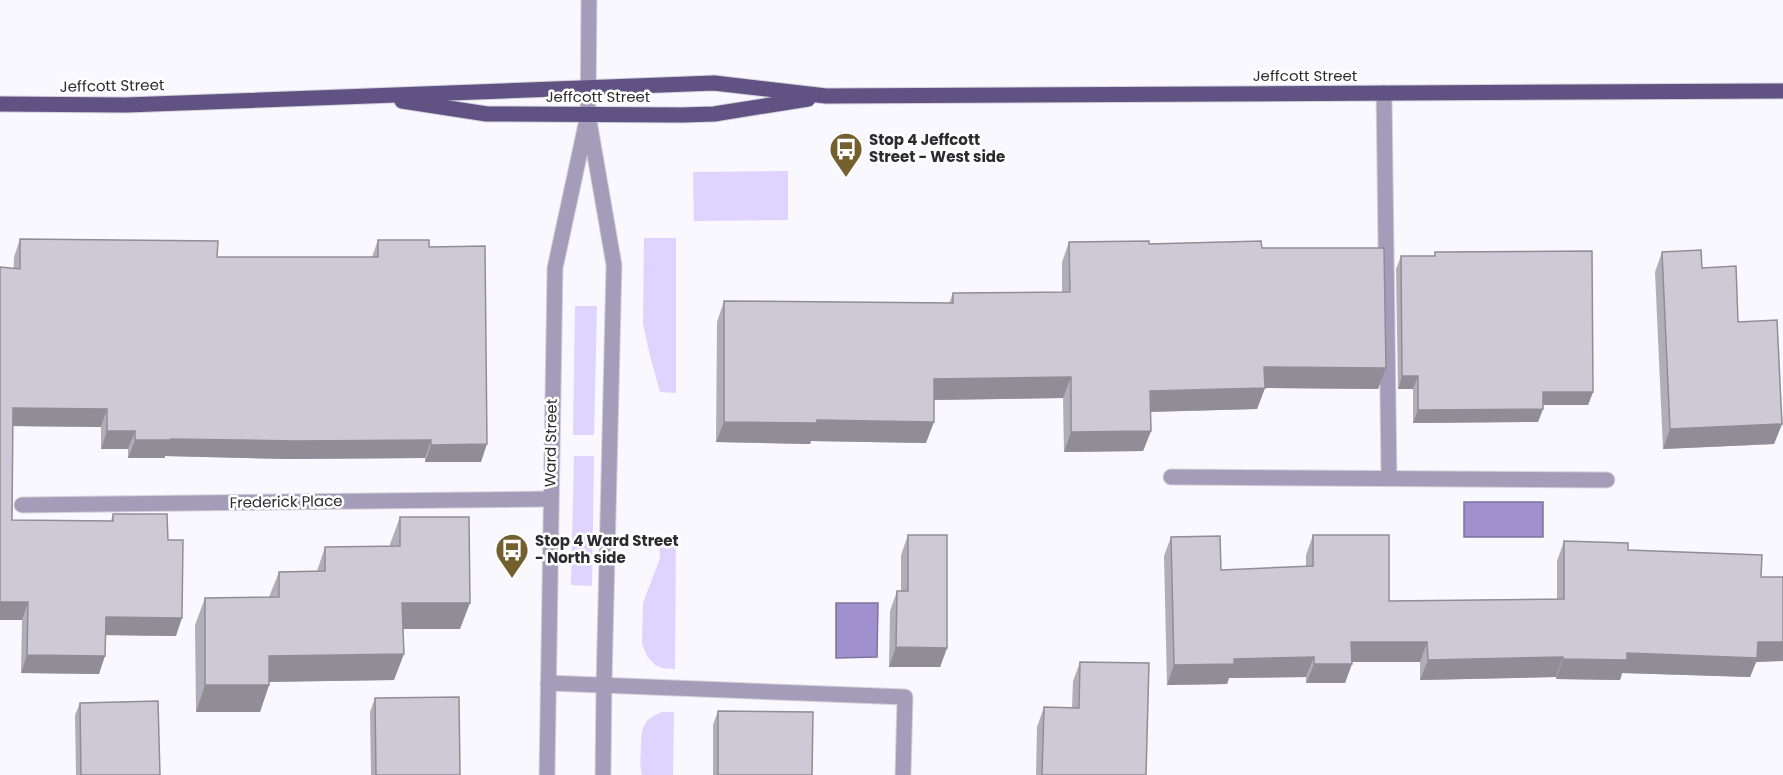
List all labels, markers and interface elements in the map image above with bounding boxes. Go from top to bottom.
street label: Jeffcott Street [1253,65,1357,86]
street label: Jeffcott Street [59,74,165,97]
street label: Jeffcott Street [546,86,650,107]
place label: Stop 4 Jeffcott Street - West side [869,129,1005,167]
bus stop icon: Stop 4 Jeffcott Street - West side [828,131,864,178]
street label: Ward Street [539,399,562,487]
street label: Frederick Place [229,490,343,513]
place label: Stop 4 Ward Street - North side [535,530,679,568]
bus stop icon: Stop 4 Ward Street - North side [494,532,530,579]

